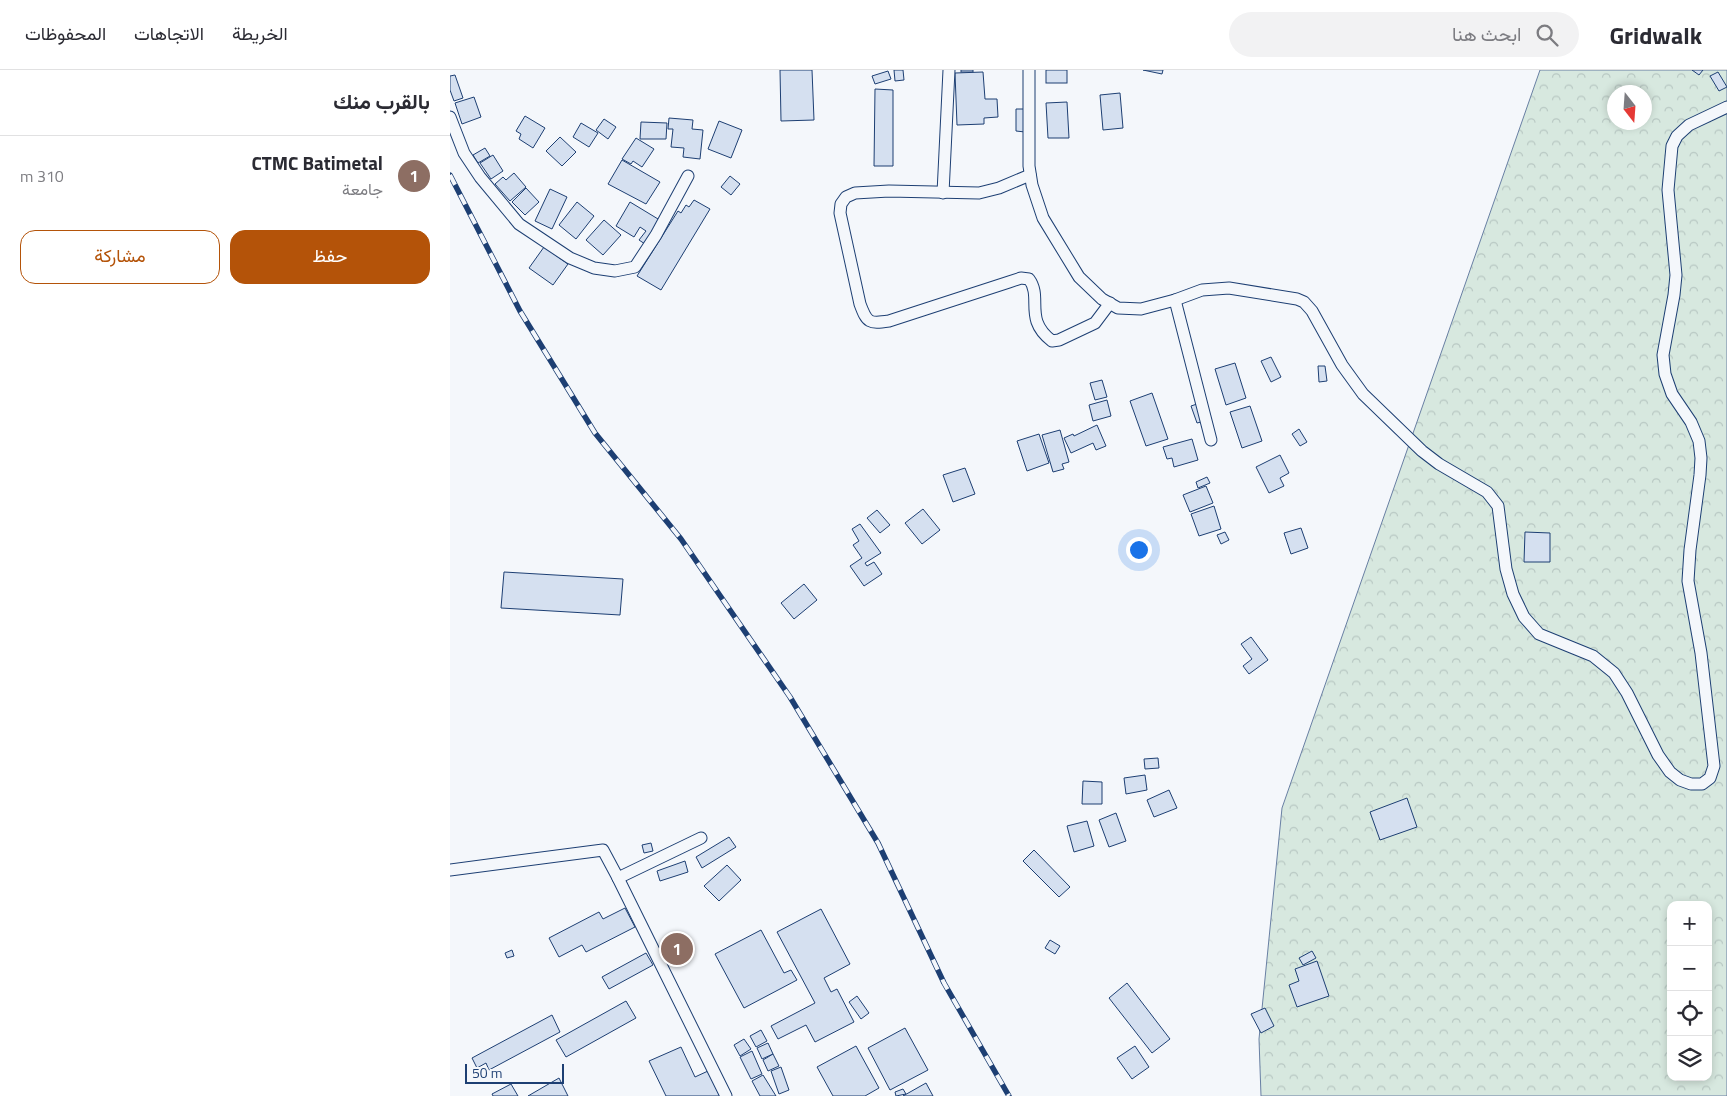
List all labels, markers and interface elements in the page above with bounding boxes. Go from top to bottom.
search box [1229,12,1579,57]
text: Gridwalk [1609,17,1702,53]
text: ابحث هنا [1452,19,1521,48]
text: المحفوظات [25,20,106,47]
text: الاتجاهات [134,20,204,47]
text: الخريطة [232,20,288,47]
icon: search [1533,21,1561,49]
text: بالقرب منك [333,85,430,117]
north arrow [1607,85,1652,130]
text: CTMC Batimetal [251,148,383,177]
text: 310 m [20,164,64,188]
text: 1 [410,164,418,188]
text: جامعة [342,177,383,201]
button: مشاركة [20,230,220,284]
button: حفظ [230,230,430,284]
your location [1126,537,1152,563]
map controls [1667,901,1712,1081]
button: + [1667,901,1712,946]
pin: 1 [661,930,693,968]
button: − [1667,946,1712,991]
button: locate [1667,991,1712,1036]
button: layers [1667,1036,1712,1081]
scale bar [465,1061,564,1084]
text: 50 m [472,1062,502,1083]

